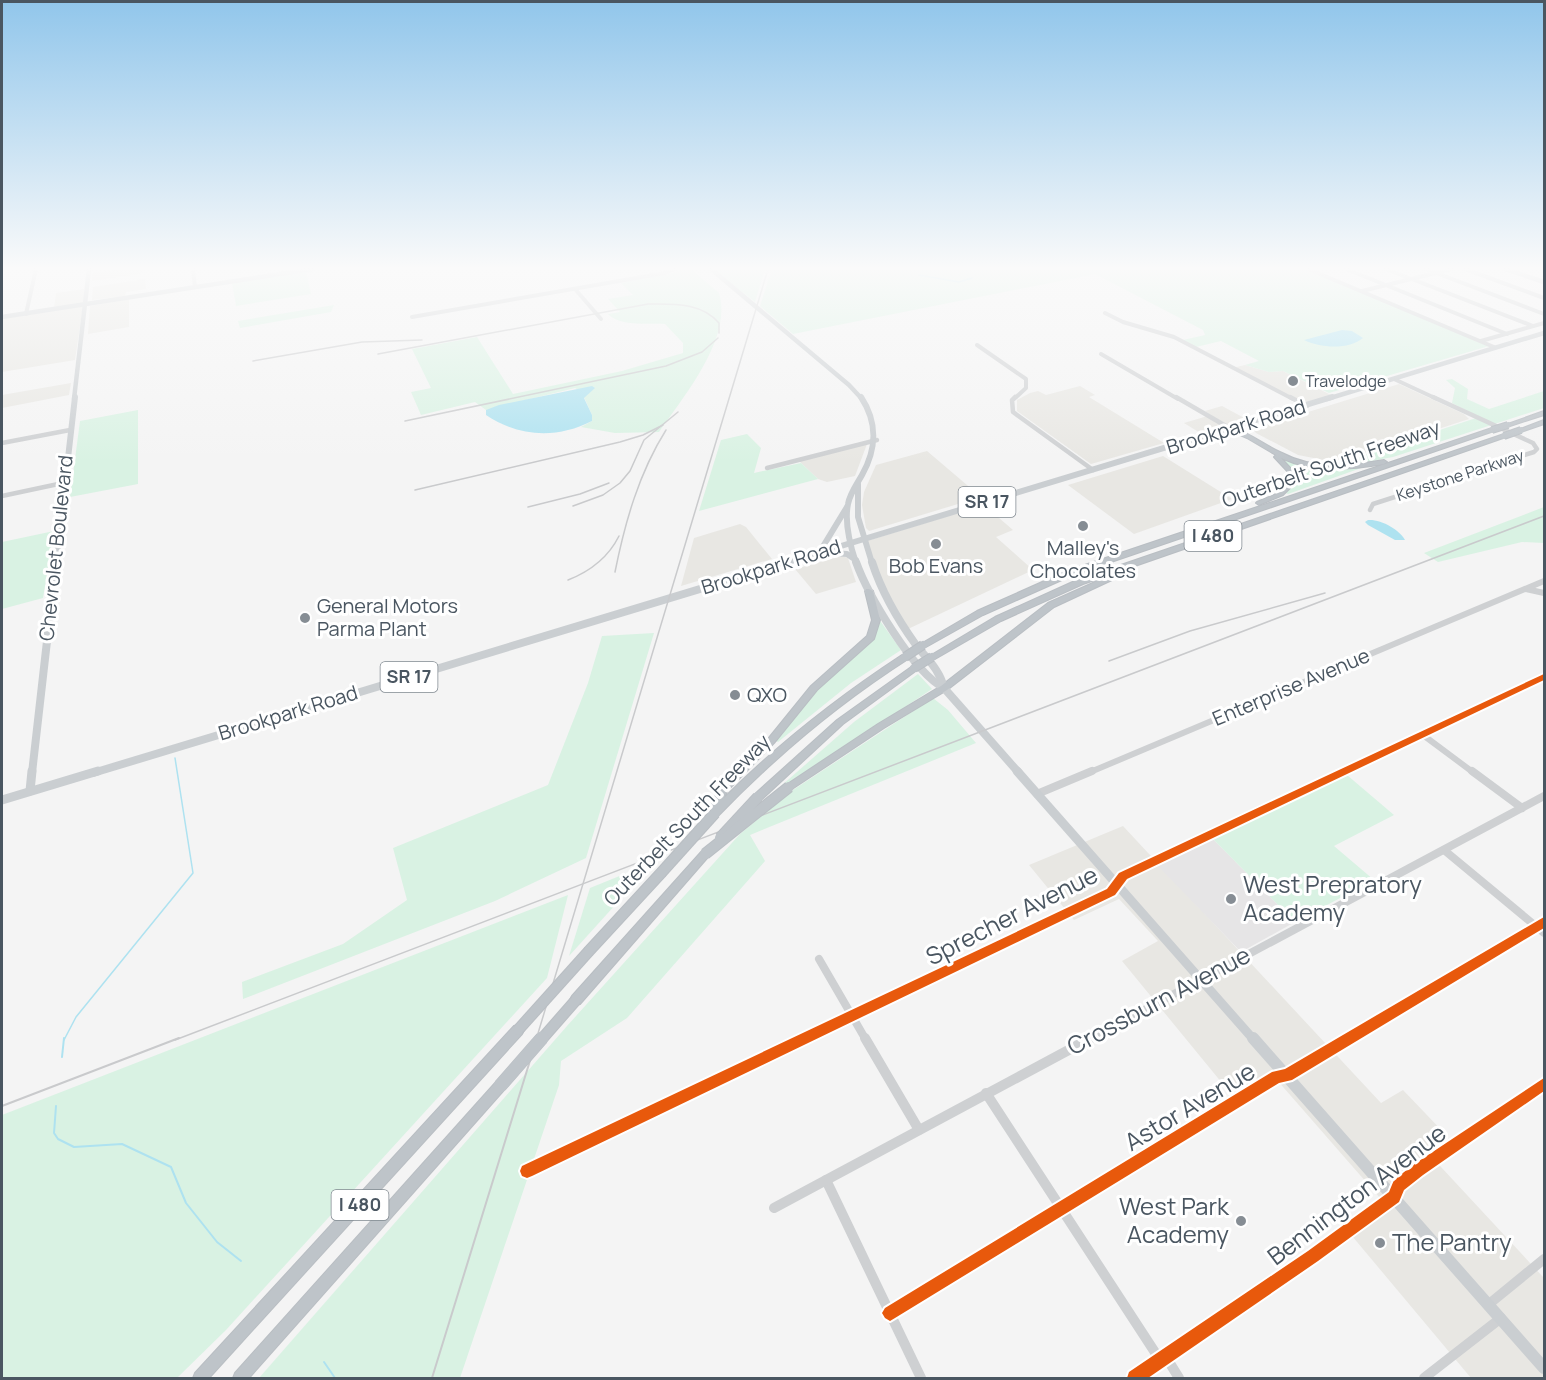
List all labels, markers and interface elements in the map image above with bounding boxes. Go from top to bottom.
place label: Travelodge [1305,370,1386,392]
marker: Travelodge [1286,374,1300,388]
street label: Brookpark Road [1163,393,1309,461]
street label: Outerbelt South Freeway [1218,413,1444,514]
street label: Keystone Parkway [1393,444,1527,506]
street label: Chevrolet Boulevard [32,454,79,642]
road number: SR 17 [958,487,1016,517]
marker: Malley's Chocolates [1076,519,1090,533]
road number: I 480 [1184,521,1242,551]
street label: Brookpark Road [698,533,844,601]
place label: Malley's Chocolates [1030,534,1136,584]
marker: Bob Evans [929,537,943,551]
place label: Bob Evans [889,552,983,579]
place label: General Motors Parma Plant [317,592,458,642]
marker: General Motors Parma Plant [298,611,312,625]
street label: Enterprise Avenue [1208,641,1373,732]
road number: SR 17 [380,662,438,692]
street label: Brookpark Road [215,679,361,747]
place label: QXO [747,681,787,708]
marker: QXO [728,688,742,702]
street label: Outerbelt South Freeway [597,728,776,911]
street label: Sprecher Avenue [920,857,1103,972]
place label: West Prepratory Academy [1243,867,1422,928]
marker: West Prepratory Academy [1224,892,1238,906]
street label: Crossburn Avenue [1061,937,1256,1062]
street label: Astor Avenue [1118,1054,1261,1158]
street label: Bennington Avenue [1260,1116,1452,1272]
place label: West Park Academy [1119,1189,1230,1250]
road number: I 480 [332,1190,388,1220]
marker: West Park Academy [1234,1214,1248,1228]
place label: The Pantry [1392,1225,1512,1258]
marker: The Pantry [1373,1236,1387,1250]

